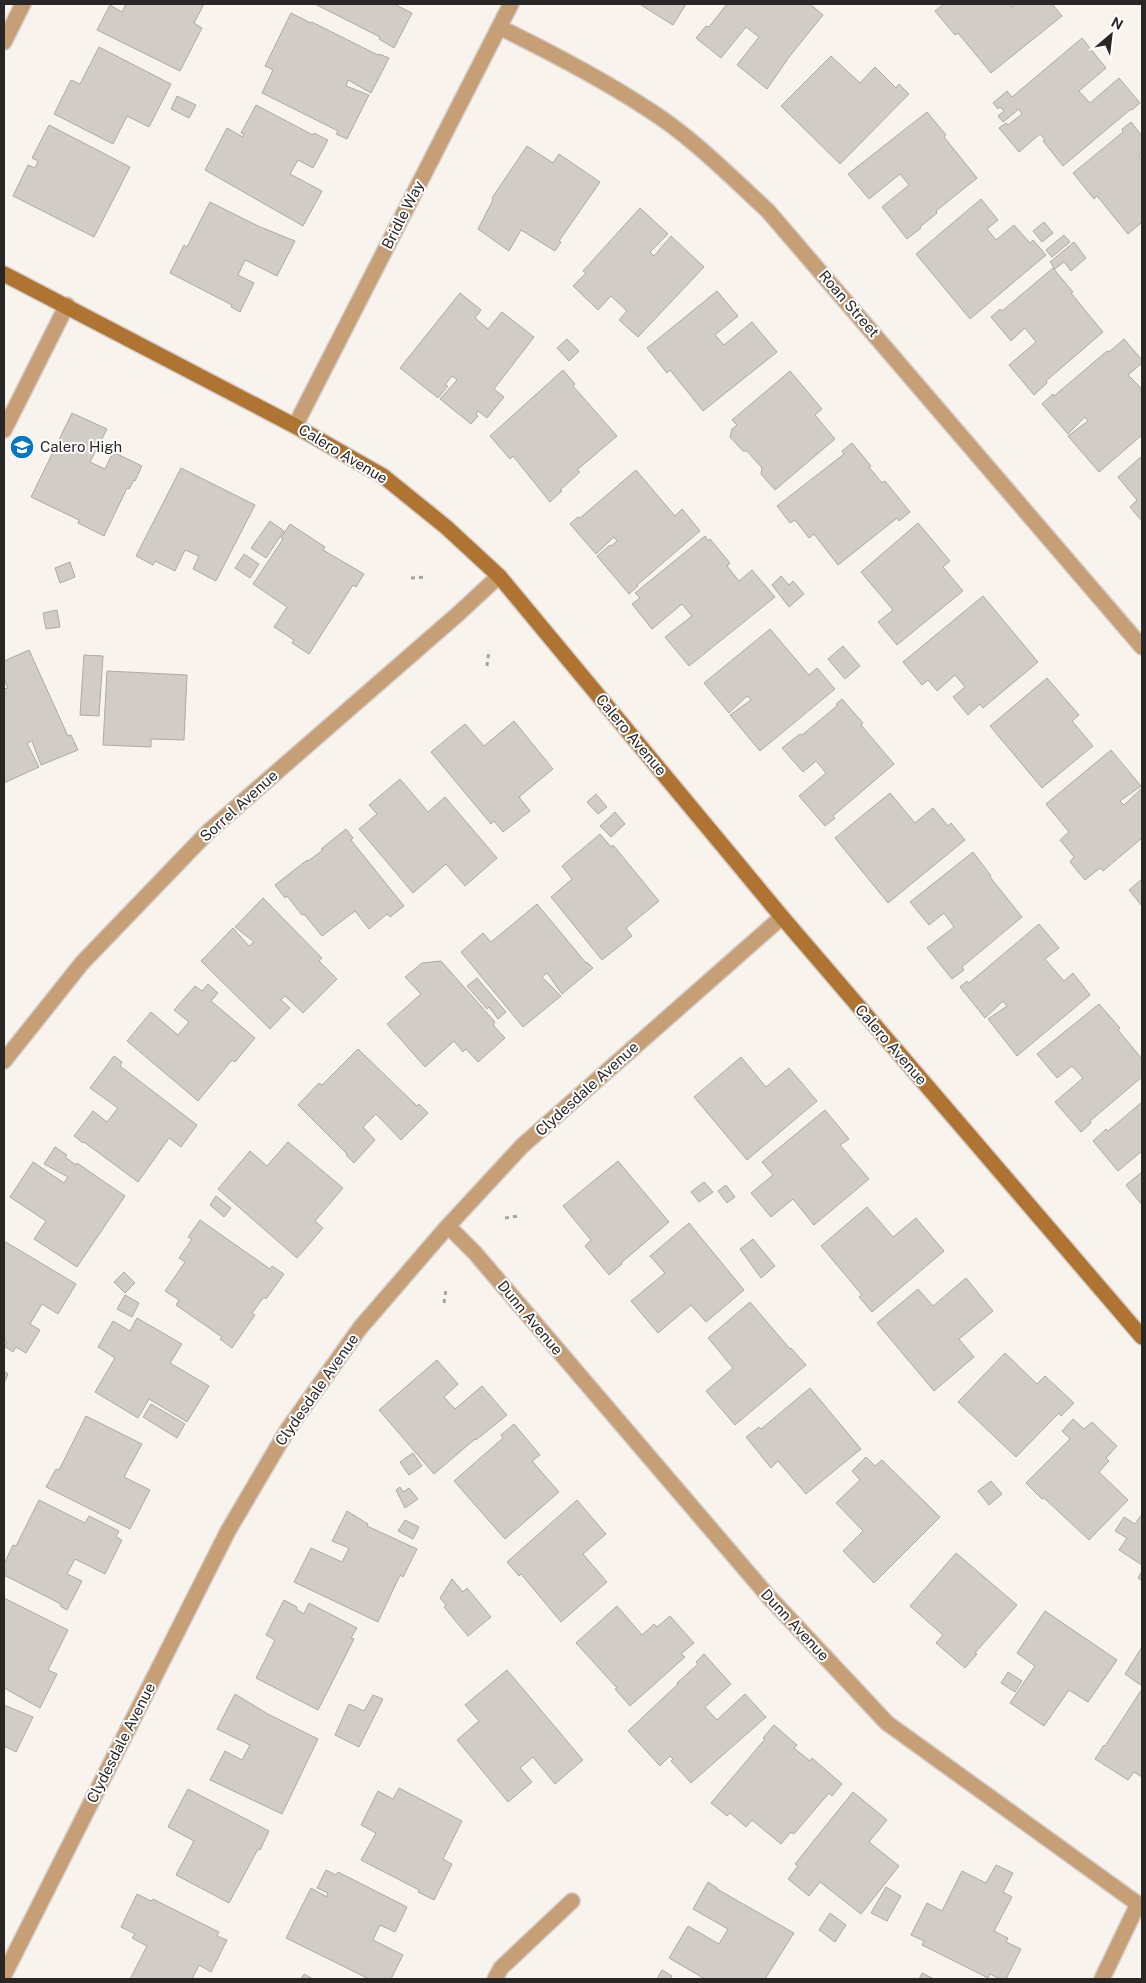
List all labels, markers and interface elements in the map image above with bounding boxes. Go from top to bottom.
north arrow [1086,10,1136,60]
text: N [1109,14,1126,33]
street label: Bridle Way [378,178,427,252]
street label: Roan Street [816,267,883,341]
street label: Calero Avenue [296,420,391,487]
school or university icon: Calero High [9,434,35,460]
place label: Calero High [40,438,122,455]
street label: Calero Avenue [593,691,670,779]
street label: Sorrel Avenue [196,766,281,845]
street label: Calero Avenue [852,1001,931,1088]
street label: Clydesdale Avenue [532,1038,642,1139]
street label: Dunn Avenue [494,1277,566,1358]
street label: Clydesdale Avenue [272,1331,362,1449]
street label: Dunn Avenue [758,1585,833,1664]
street label: Clydesdale Avenue [83,1680,158,1806]

